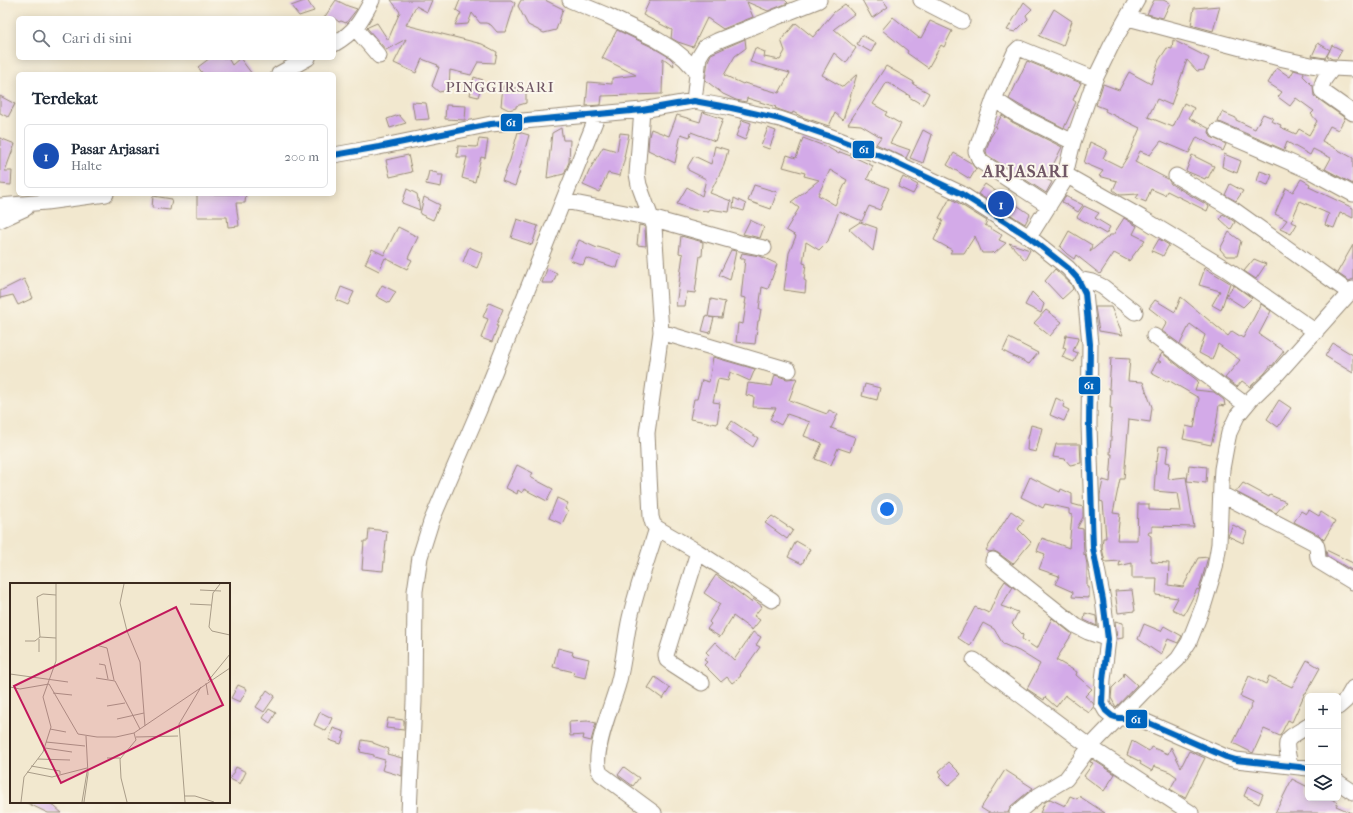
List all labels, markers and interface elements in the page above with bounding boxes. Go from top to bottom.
search box [16,16,336,60]
icon: search [30,27,52,49]
text: Cari di sini [62,29,132,47]
district label: PINGGIRSARI [445,78,555,96]
text: Terdekat [32,88,98,108]
line badge: 61 [500,113,523,132]
text: 61 [506,116,516,129]
text: Pasar Arjasari [71,140,159,158]
line badge: 61 [852,140,875,159]
text: 61 [859,143,869,156]
text: 1 [44,149,48,164]
text: 200 m [284,149,319,164]
text: Halte [71,158,102,173]
district label: ARJASARI [982,161,1069,182]
pin: 1 [988,189,1014,219]
line badge: 61 [1078,376,1101,395]
text: 61 [1084,379,1094,392]
your location [877,499,897,519]
inset map [10,583,230,803]
map controls [1305,693,1341,801]
button: + [1305,693,1341,729]
line badge: 61 [1125,709,1148,729]
text: 61 [1131,713,1141,726]
button: − [1305,729,1341,765]
button: layers [1305,765,1341,801]

